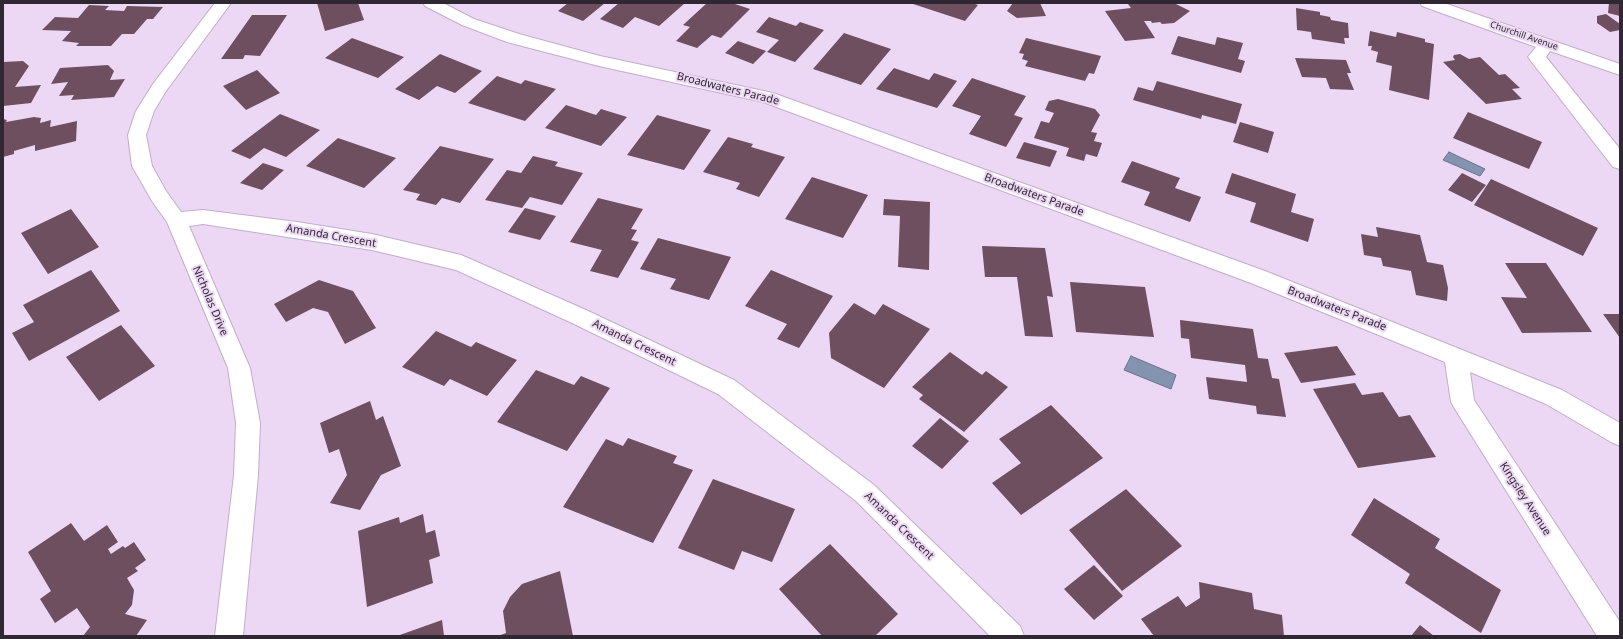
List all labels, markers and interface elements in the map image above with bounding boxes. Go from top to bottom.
street label: Churchill Avenue [1489,19,1559,53]
street label: Broadwaters Parade [675,70,781,108]
street label: Broadwaters Parade [982,171,1086,219]
street label: Amanda Crescent [285,222,377,250]
street label: Nicholas Drive [189,264,231,338]
street label: Broadwaters Parade [1286,284,1388,334]
street label: Amanda Crescent [590,317,678,369]
street label: Kingsley Avenue [1496,460,1554,538]
street label: Amanda Crescent [862,490,936,562]

